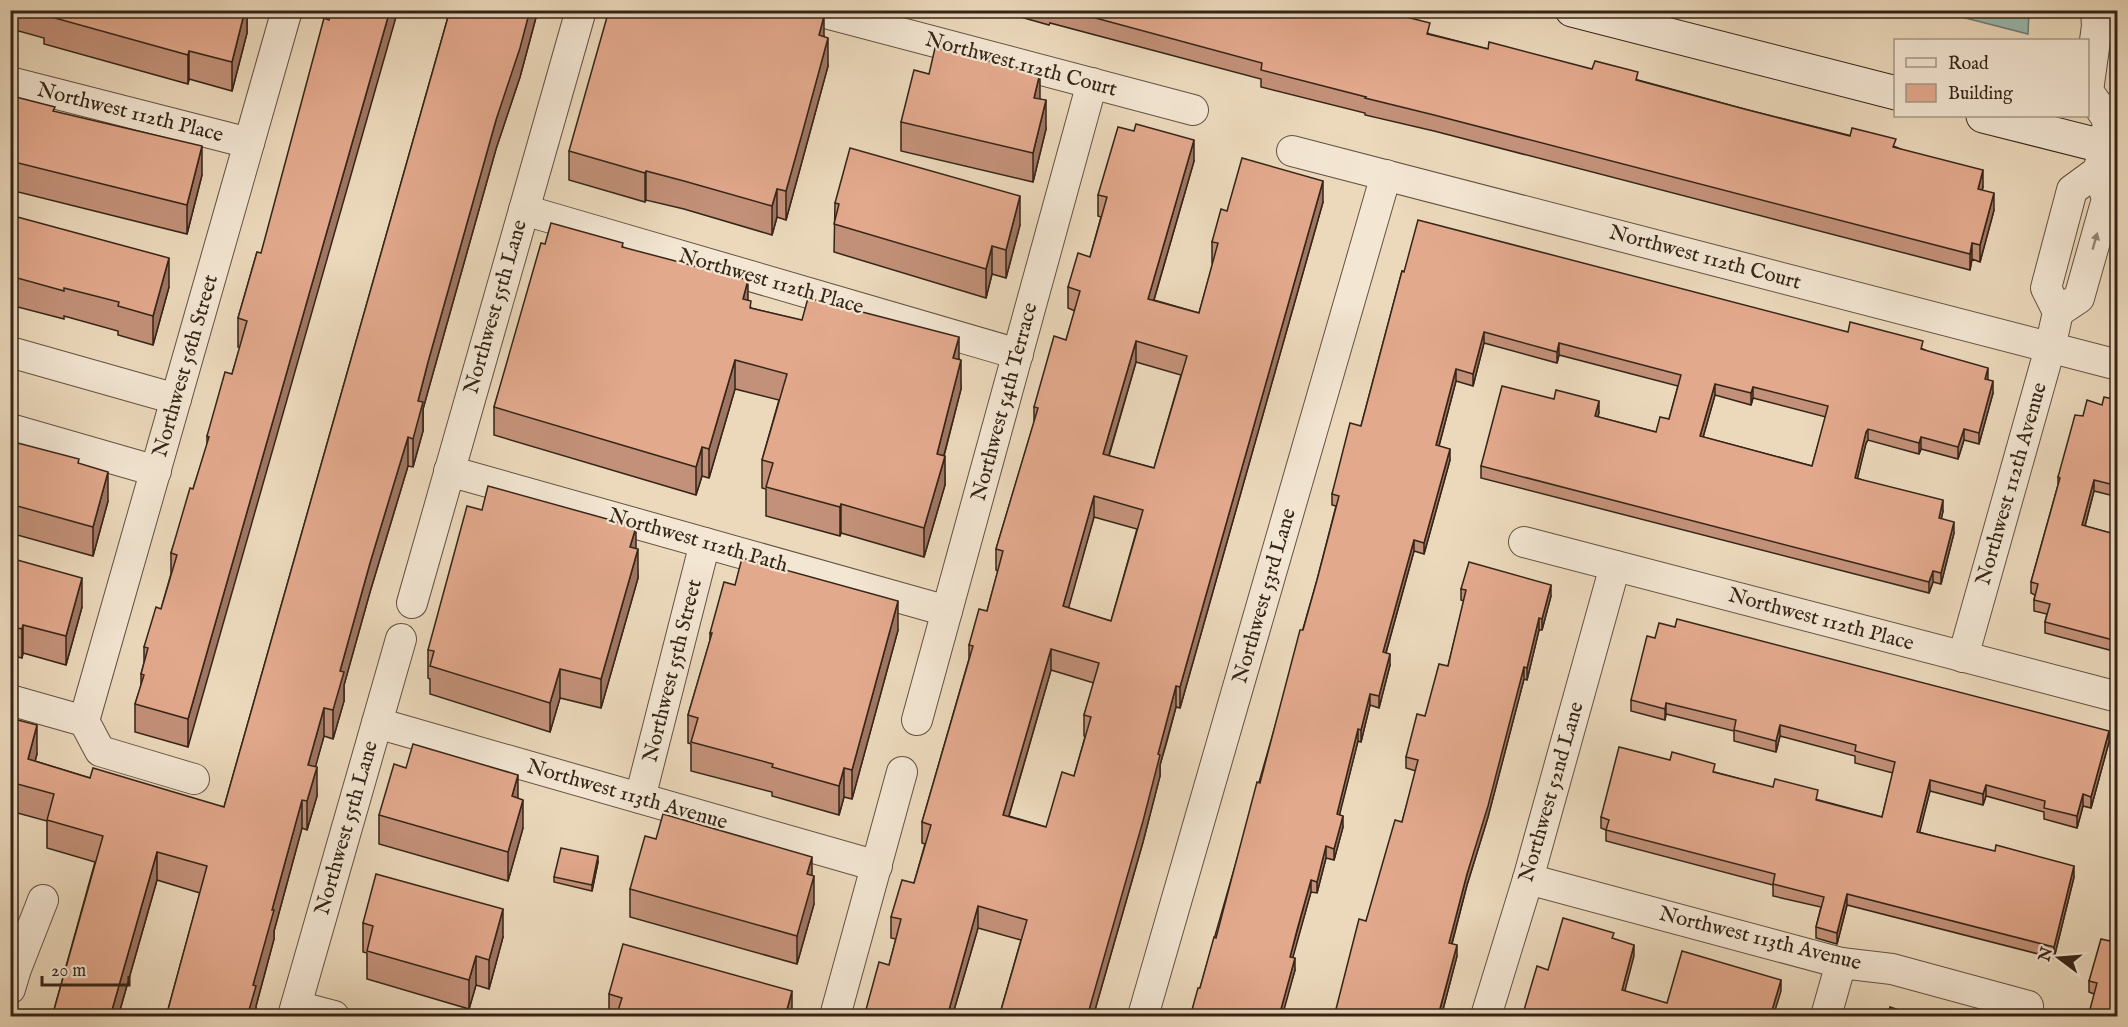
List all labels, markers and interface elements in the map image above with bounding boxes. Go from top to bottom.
street label: Northwest 112th Court [922,26,1120,104]
legend [1894,39,2089,117]
text: Road [1948,53,1989,76]
street label: Northwest 112th Place [34,77,226,149]
text: Building [1948,83,2013,106]
street label: Northwest 55th Lane [458,216,534,397]
street label: Northwest 112th Court [1606,219,1804,297]
one-way arrow [2091,232,2100,250]
street label: Northwest 112th Place [675,243,867,321]
street label: Northwest 56th Street [147,272,225,460]
street label: Northwest 54th Terrace [966,300,1045,504]
street label: Northwest 112th Avenue [1970,379,2054,589]
street label: Northwest 112th Path [605,503,791,579]
street label: Northwest 53rd Lane [1227,505,1303,687]
street label: Northwest 55th Street [637,577,709,765]
street label: Northwest 112th Place [1725,582,1917,658]
street label: Northwest 52nd Lane [1513,698,1591,885]
street label: Northwest 55th Lane [309,737,385,918]
street label: Northwest 113th Avenue [523,753,731,837]
street label: Northwest 113th Avenue [1656,901,1864,977]
north arrow [2029,928,2089,988]
text: N [2035,945,2058,965]
scale bar [42,949,129,987]
text: 20 m [51,960,86,983]

